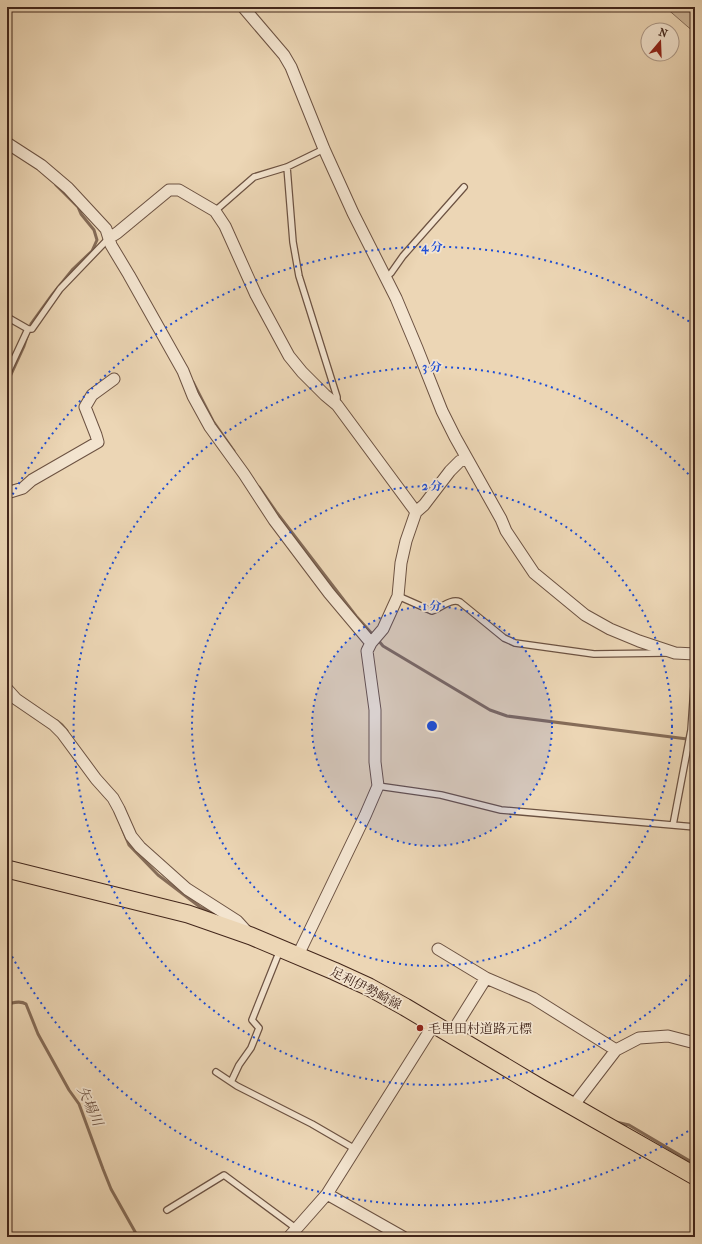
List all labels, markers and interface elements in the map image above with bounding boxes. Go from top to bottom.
north arrow [640,22,680,62]
text: N [657,26,670,41]
text: 4 分 [420,240,443,255]
text: 3 分 [422,360,442,375]
text: 2 分 [422,479,442,493]
text: 1 分 [423,599,441,613]
centre of rings [425,719,439,733]
street label: 足利伊勢崎線 [328,964,404,1012]
place label: 毛里田村道路元標 [428,1021,532,1036]
marker: 毛里田村道路元標 [415,1023,425,1033]
water label: 矢場川 [74,1083,107,1130]

